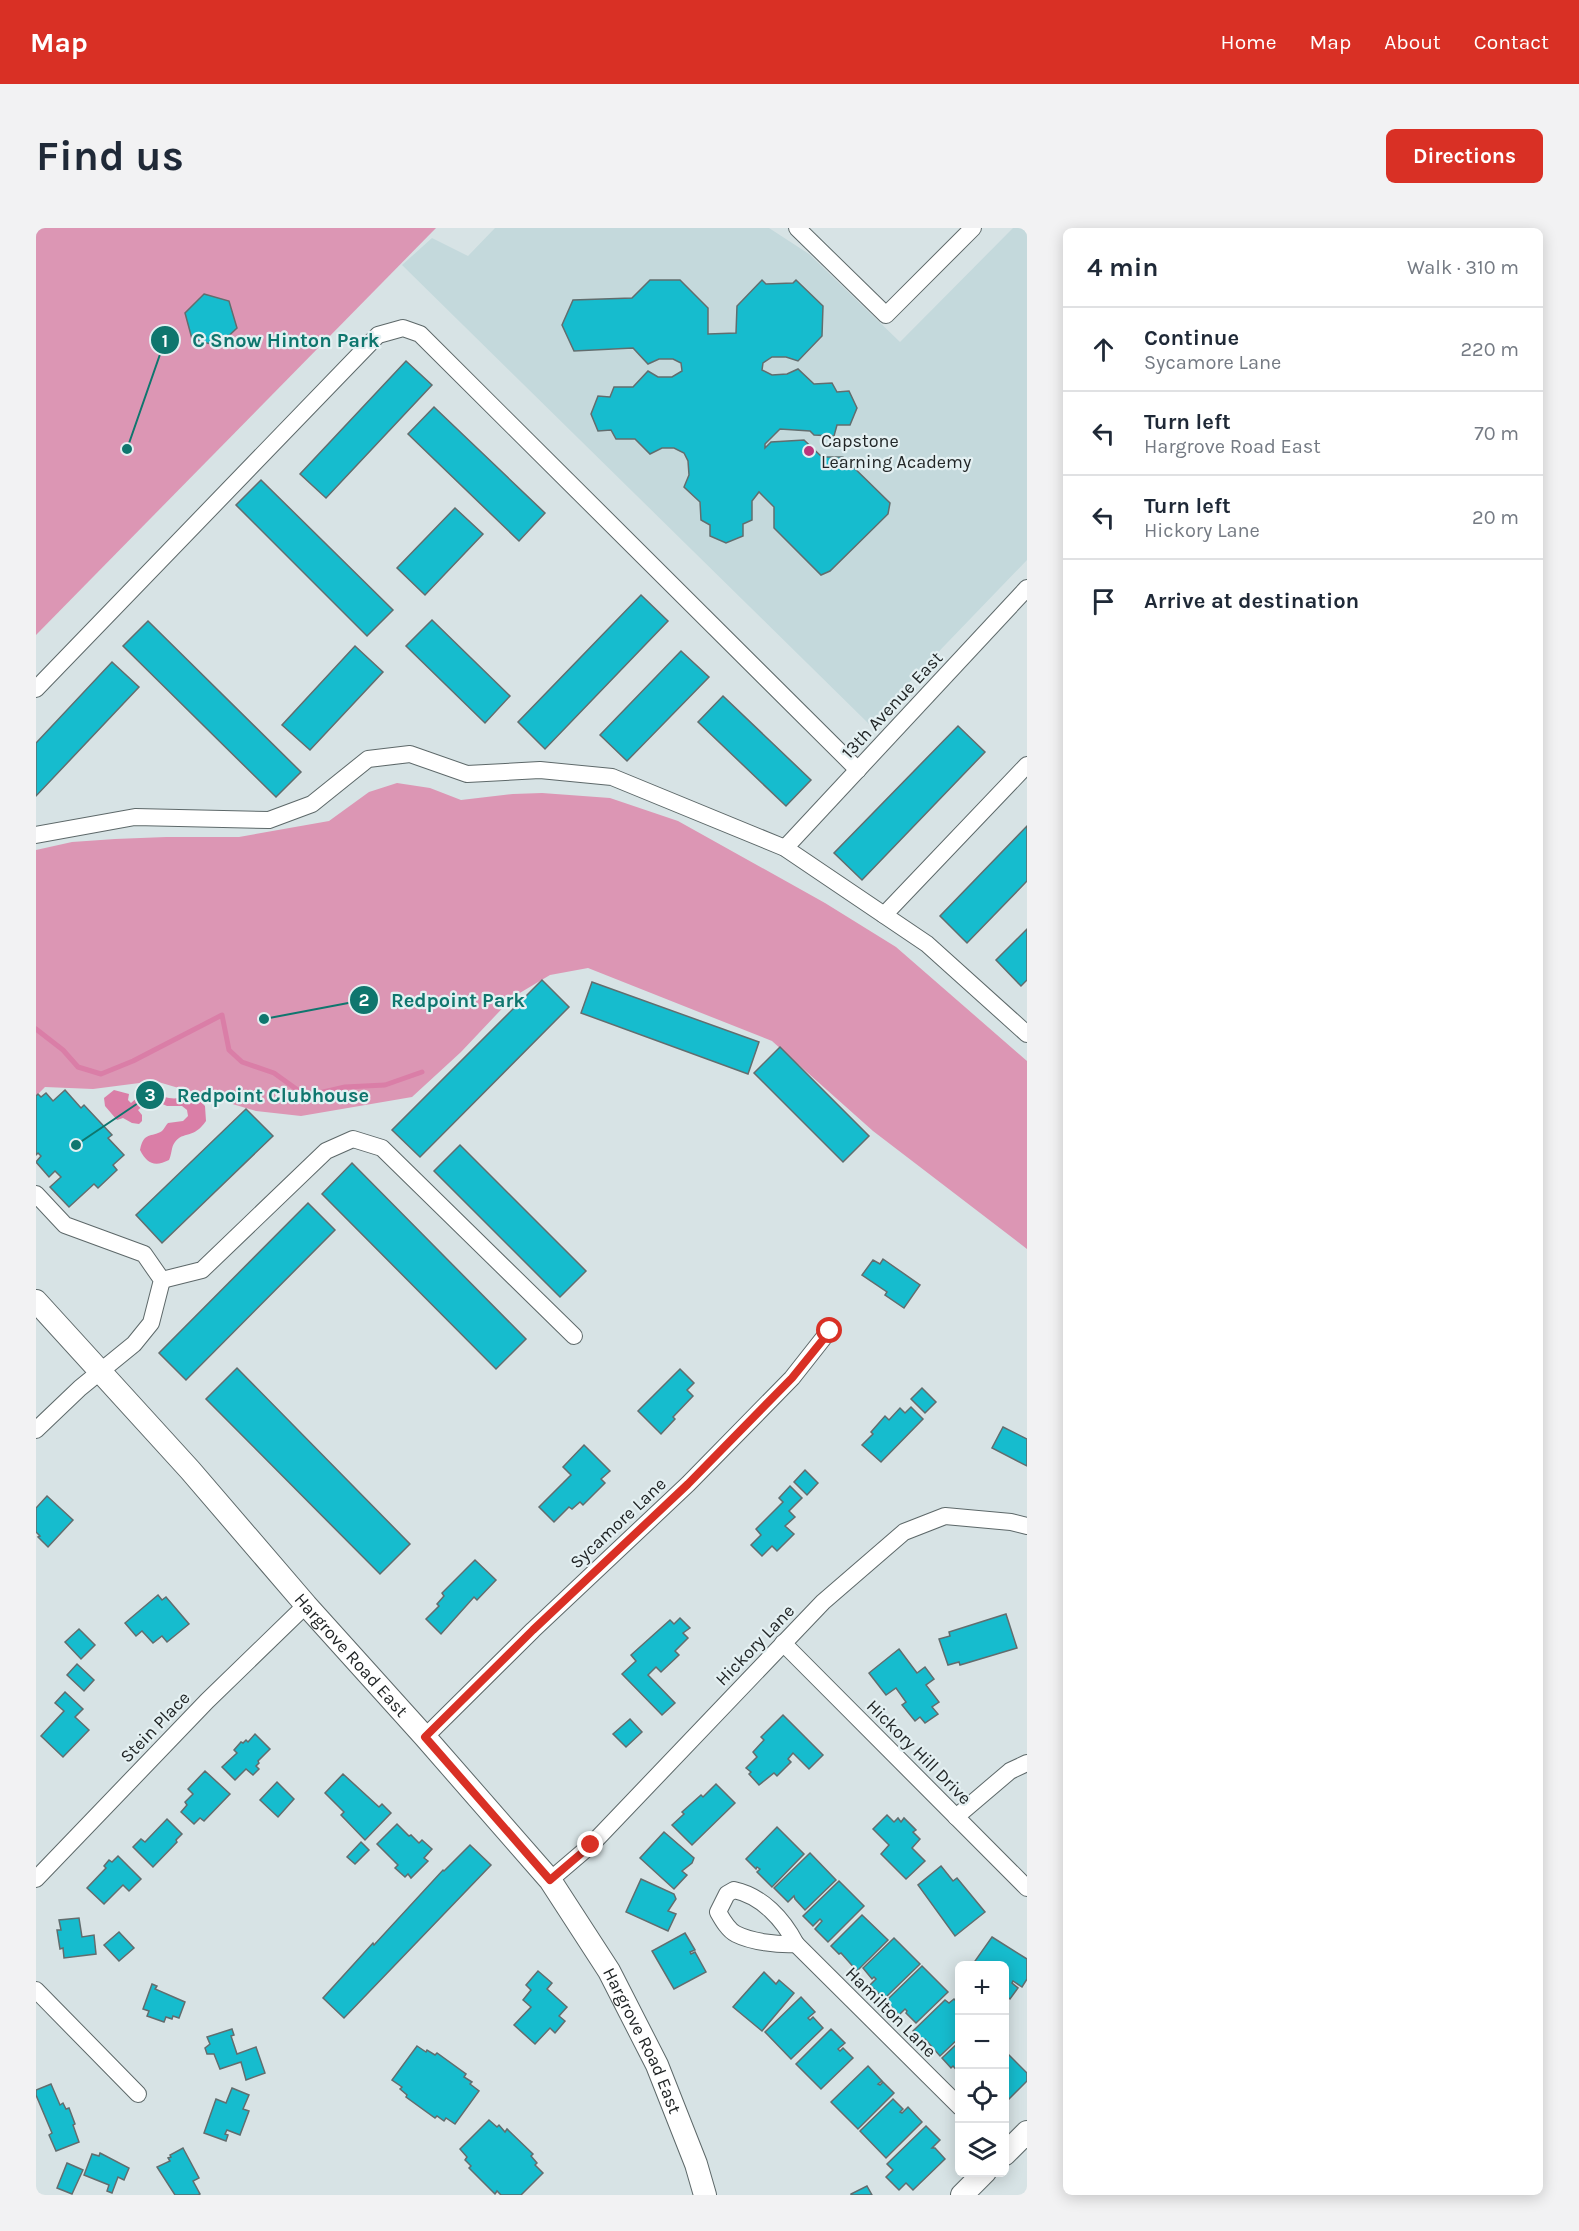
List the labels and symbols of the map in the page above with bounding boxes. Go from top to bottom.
callout: C Snow Hinton Park [150,321,392,359]
text: C Snow Hinton Park [192,329,380,352]
text: 1 [162,330,168,352]
place label: Capstone Learning Academy [821,430,972,473]
marker: Capstone Learning Academy [802,444,816,458]
street label: 13th Avenue East [837,647,947,763]
callout: Redpoint Park [349,981,537,1019]
text: 2 [359,989,369,1011]
text: Redpoint Park [391,989,525,1012]
callout: Redpoint Clubhouse [135,1076,382,1114]
text: 3 [144,1084,156,1106]
text: Redpoint Clubhouse [177,1084,369,1107]
route start [816,1317,842,1343]
street label: Sycamore Lane [565,1473,671,1573]
street label: Hargrove Road East [290,1588,413,1722]
street label: Hickory Lane [711,1600,799,1690]
street label: Stein Place [116,1687,194,1767]
street label: Hickory Hill Drive [862,1695,976,1809]
route end [577,1831,603,1857]
street label: Hamilton Lane [841,1962,941,2062]
street label: Hargrove Road East [598,1964,686,2117]

